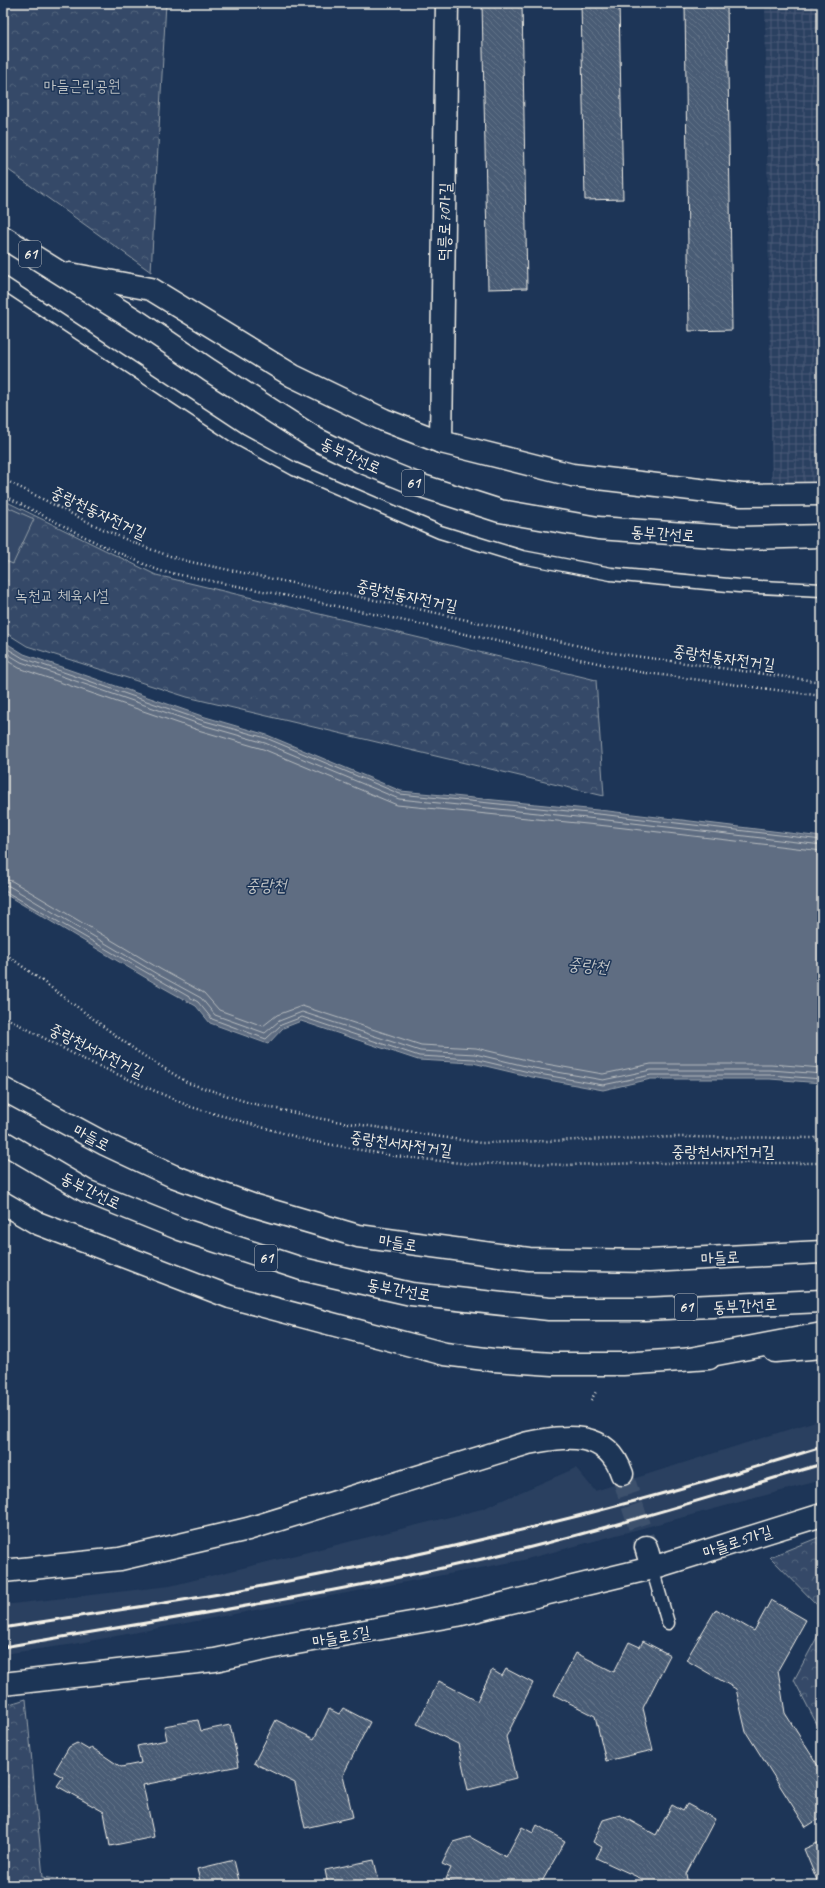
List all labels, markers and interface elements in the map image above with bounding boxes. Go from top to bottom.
park label: 마들근린공원 [43,76,121,96]
street label: 덕릉로70가길 [434,182,456,262]
road number: 61 [19,241,41,267]
street label: 동부간선로 [317,433,384,479]
road number: 61 [402,470,424,496]
street label: 중랑천동자전거길 [48,482,150,544]
street label: 동부간선로 [630,522,696,546]
street label: 중랑천동자전거길 [354,575,459,616]
park label: 녹천교 체육시설 [15,586,109,606]
street label: 중랑천동자전거길 [671,641,776,675]
water label: 중랑천 [245,875,289,896]
water label: 중랑천 [567,953,612,978]
street label: 중랑천서자전거길 [46,1019,147,1083]
street label: 마들로 [70,1120,113,1156]
street label: 중랑천서자전거길 [348,1127,453,1161]
street label: 중랑천서자전거길 [672,1142,775,1162]
street label: 동부간선로 [57,1168,124,1214]
street label: 마들로 [377,1230,418,1256]
road number: 61 [255,1245,277,1271]
street label: 마들로 [700,1247,740,1269]
street label: 동부간선로 [365,1275,432,1305]
road number: 61 [675,1294,697,1320]
street label: 동부간선로 [712,1294,778,1318]
street label: 마들로5가길 [700,1521,775,1563]
street label: 마들로5길 [311,1622,372,1652]

